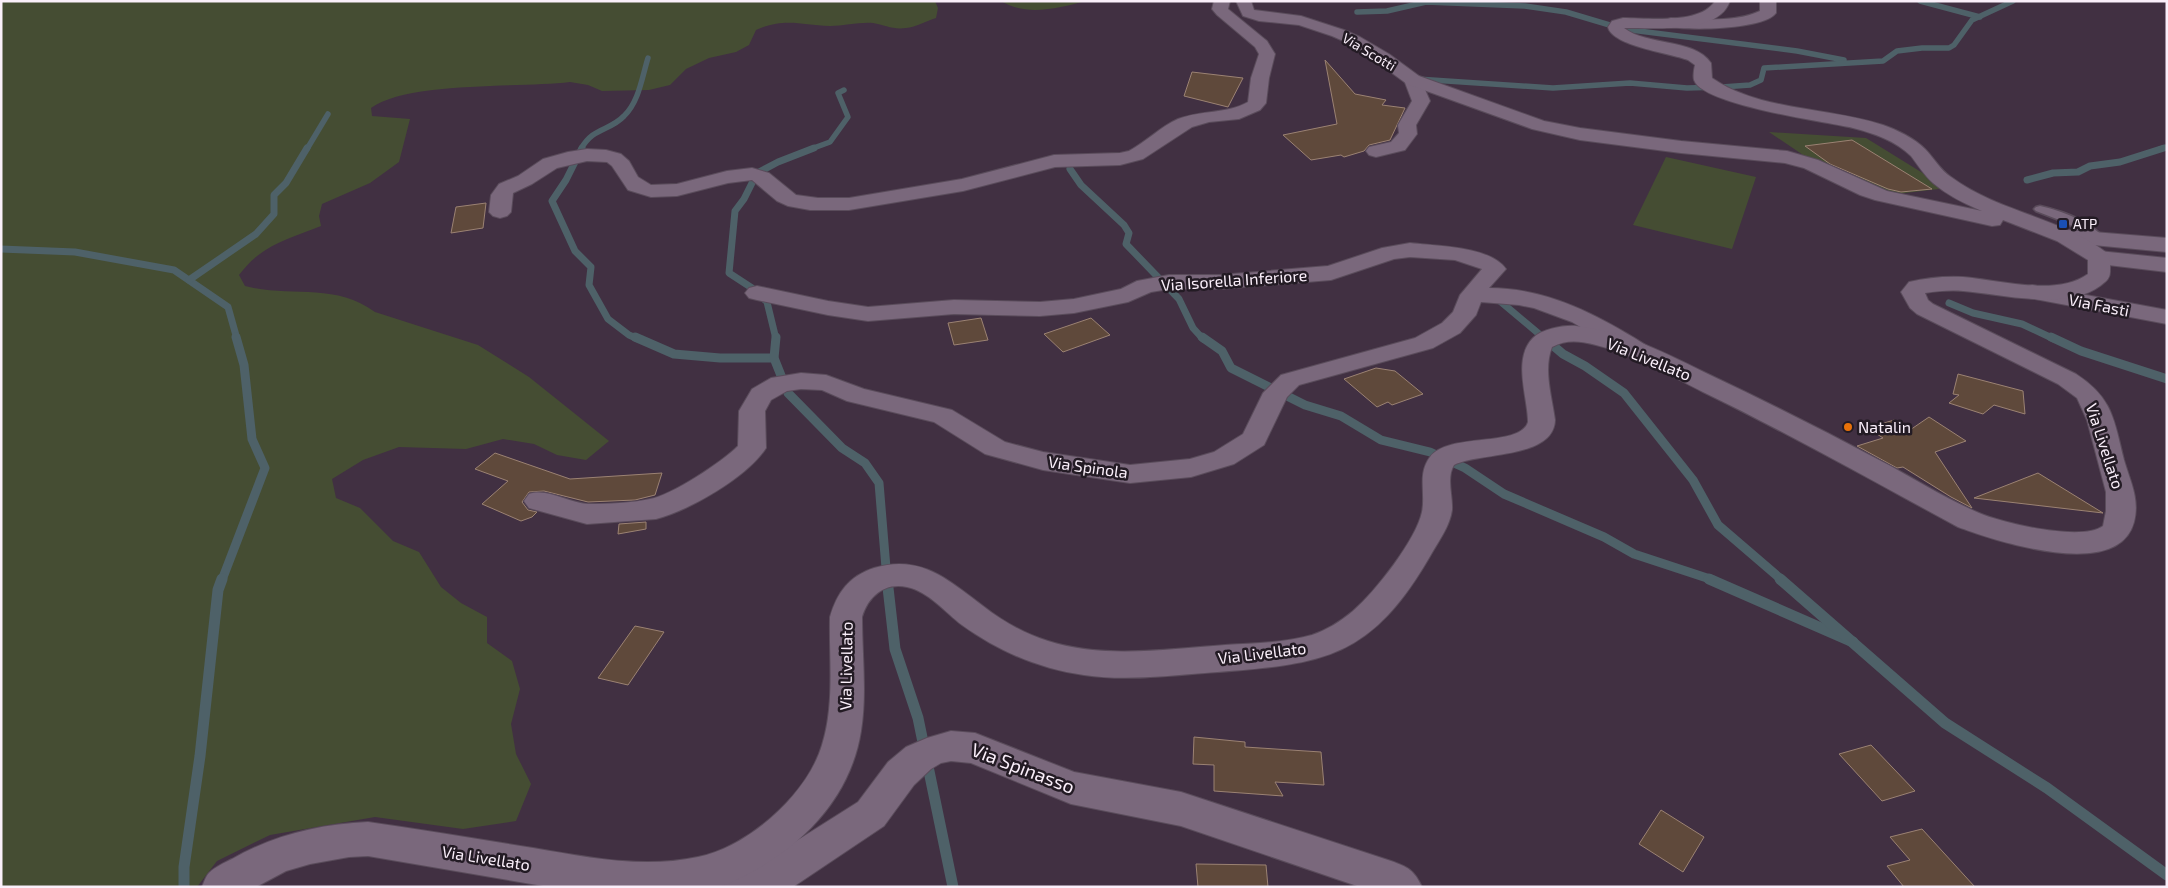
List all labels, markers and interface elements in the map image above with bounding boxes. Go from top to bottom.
street label: Via Scotti [1339,29,1399,74]
place label: ATP [2073,215,2097,232]
marker: ATP [2057,218,2069,230]
street label: Via Isorella Inferiore [1160,265,1308,294]
street label: Via Fasti [2067,289,2131,320]
street label: Via Livellato [1604,333,1694,384]
street label: Via Livellato [2083,401,2128,491]
place label: Natalin [1858,417,1911,436]
marker: Natalin [1842,421,1854,433]
street label: Via Spinola [1047,452,1129,481]
street label: Via Livellato [835,621,856,711]
street label: Via Livellato [1217,638,1307,667]
street label: Via Spinasso [968,737,1078,798]
street label: Via Livellato [441,841,531,874]

